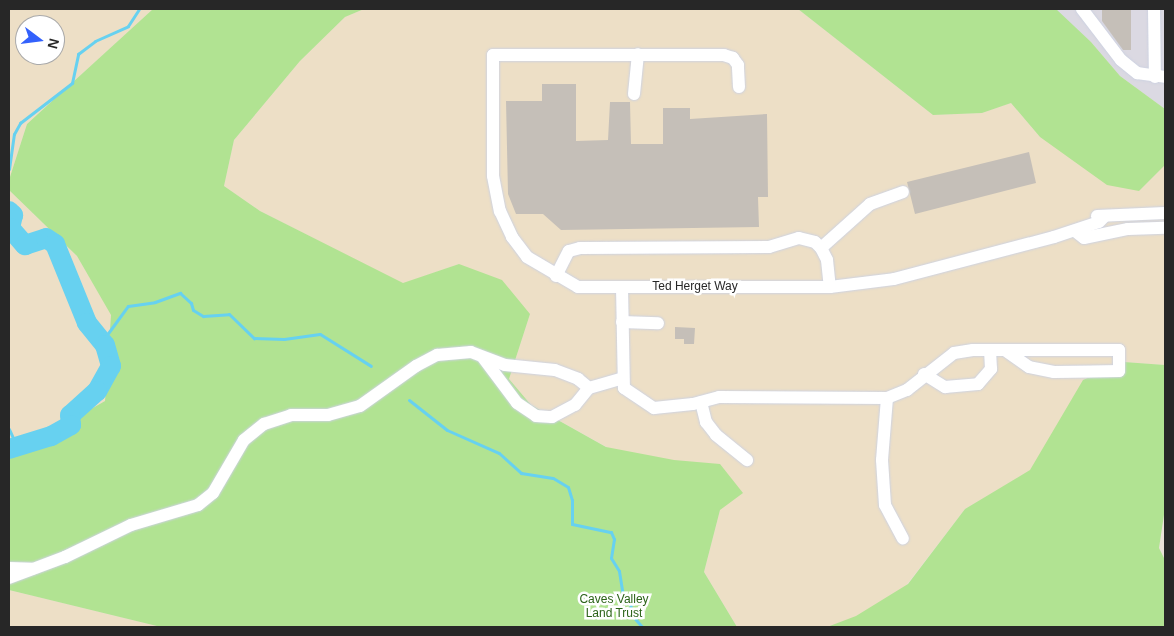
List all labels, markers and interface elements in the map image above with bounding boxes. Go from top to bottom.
north arrow [15,15,65,65]
text: N [44,37,63,51]
street label: Ted Herget Way [652,280,738,294]
park label: Caves Valley Land Trust [579,593,649,621]

